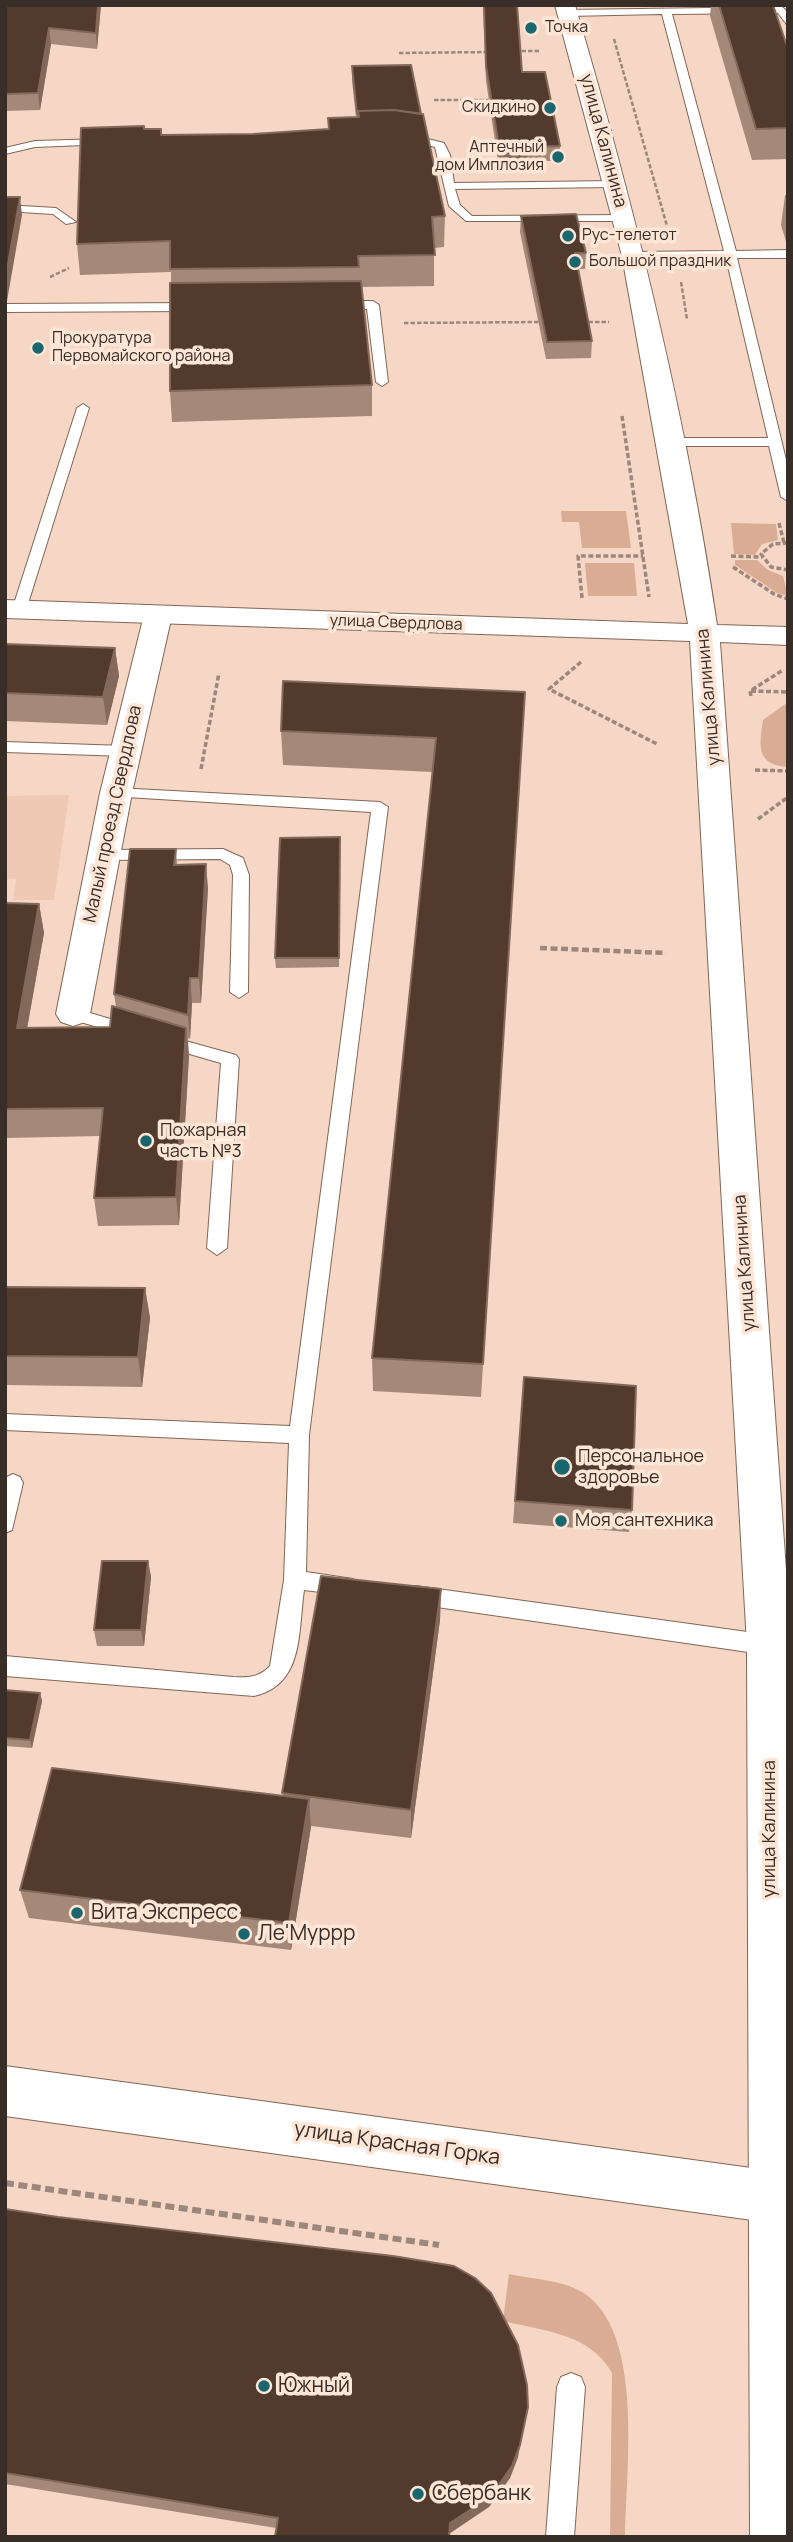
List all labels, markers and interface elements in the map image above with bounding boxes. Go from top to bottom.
place label: Точка [545,18,588,38]
marker: Точка [523,20,539,36]
street label: улица Калинина [575,72,631,210]
place label: Скидкино [462,98,536,118]
marker: Скидкино [542,100,558,116]
place label: Аптечный дом Имплозия [435,138,544,176]
marker: Аптечный дом Имплозия [550,149,566,165]
place label: Рус-телетот [582,226,677,246]
marker: Рус-телетот [560,228,576,244]
place label: Большой праздник [589,252,731,272]
marker: Большой праздник [567,254,583,270]
place label: Прокуратура Первомайского района [52,329,230,367]
marker: Прокуратура Первомайского района [30,340,46,356]
street label: улица Свердлова [329,611,463,635]
street label: улица Калинина [692,628,726,766]
street label: Малый проезд Свердлова [79,703,147,925]
place label: Пожарная часть №3 [160,1120,246,1162]
marker: Пожарная часть №3 [138,1133,154,1149]
street label: улица Калинина [729,1194,761,1332]
place label: Персональное здоровье [578,1446,704,1488]
marker: Персональное здоровье [552,1457,572,1477]
place label: Моя сантехника [575,1510,713,1532]
marker: Моя сантехника [553,1513,569,1529]
street label: улица Калинина [759,1760,781,1898]
place label: Вита Экспресс [91,1900,238,1926]
marker: Вита Экспресс [69,1905,85,1921]
place label: Ле'Муррр [258,1921,355,1947]
marker: Ле'Муррр [236,1926,252,1942]
street label: улица Красная Горка [292,2117,502,2171]
place label: Южный [278,2373,350,2399]
marker: Южный [256,2378,272,2394]
place label: Сбербанк [432,2481,531,2507]
marker: Сбербанк [410,2486,426,2502]

